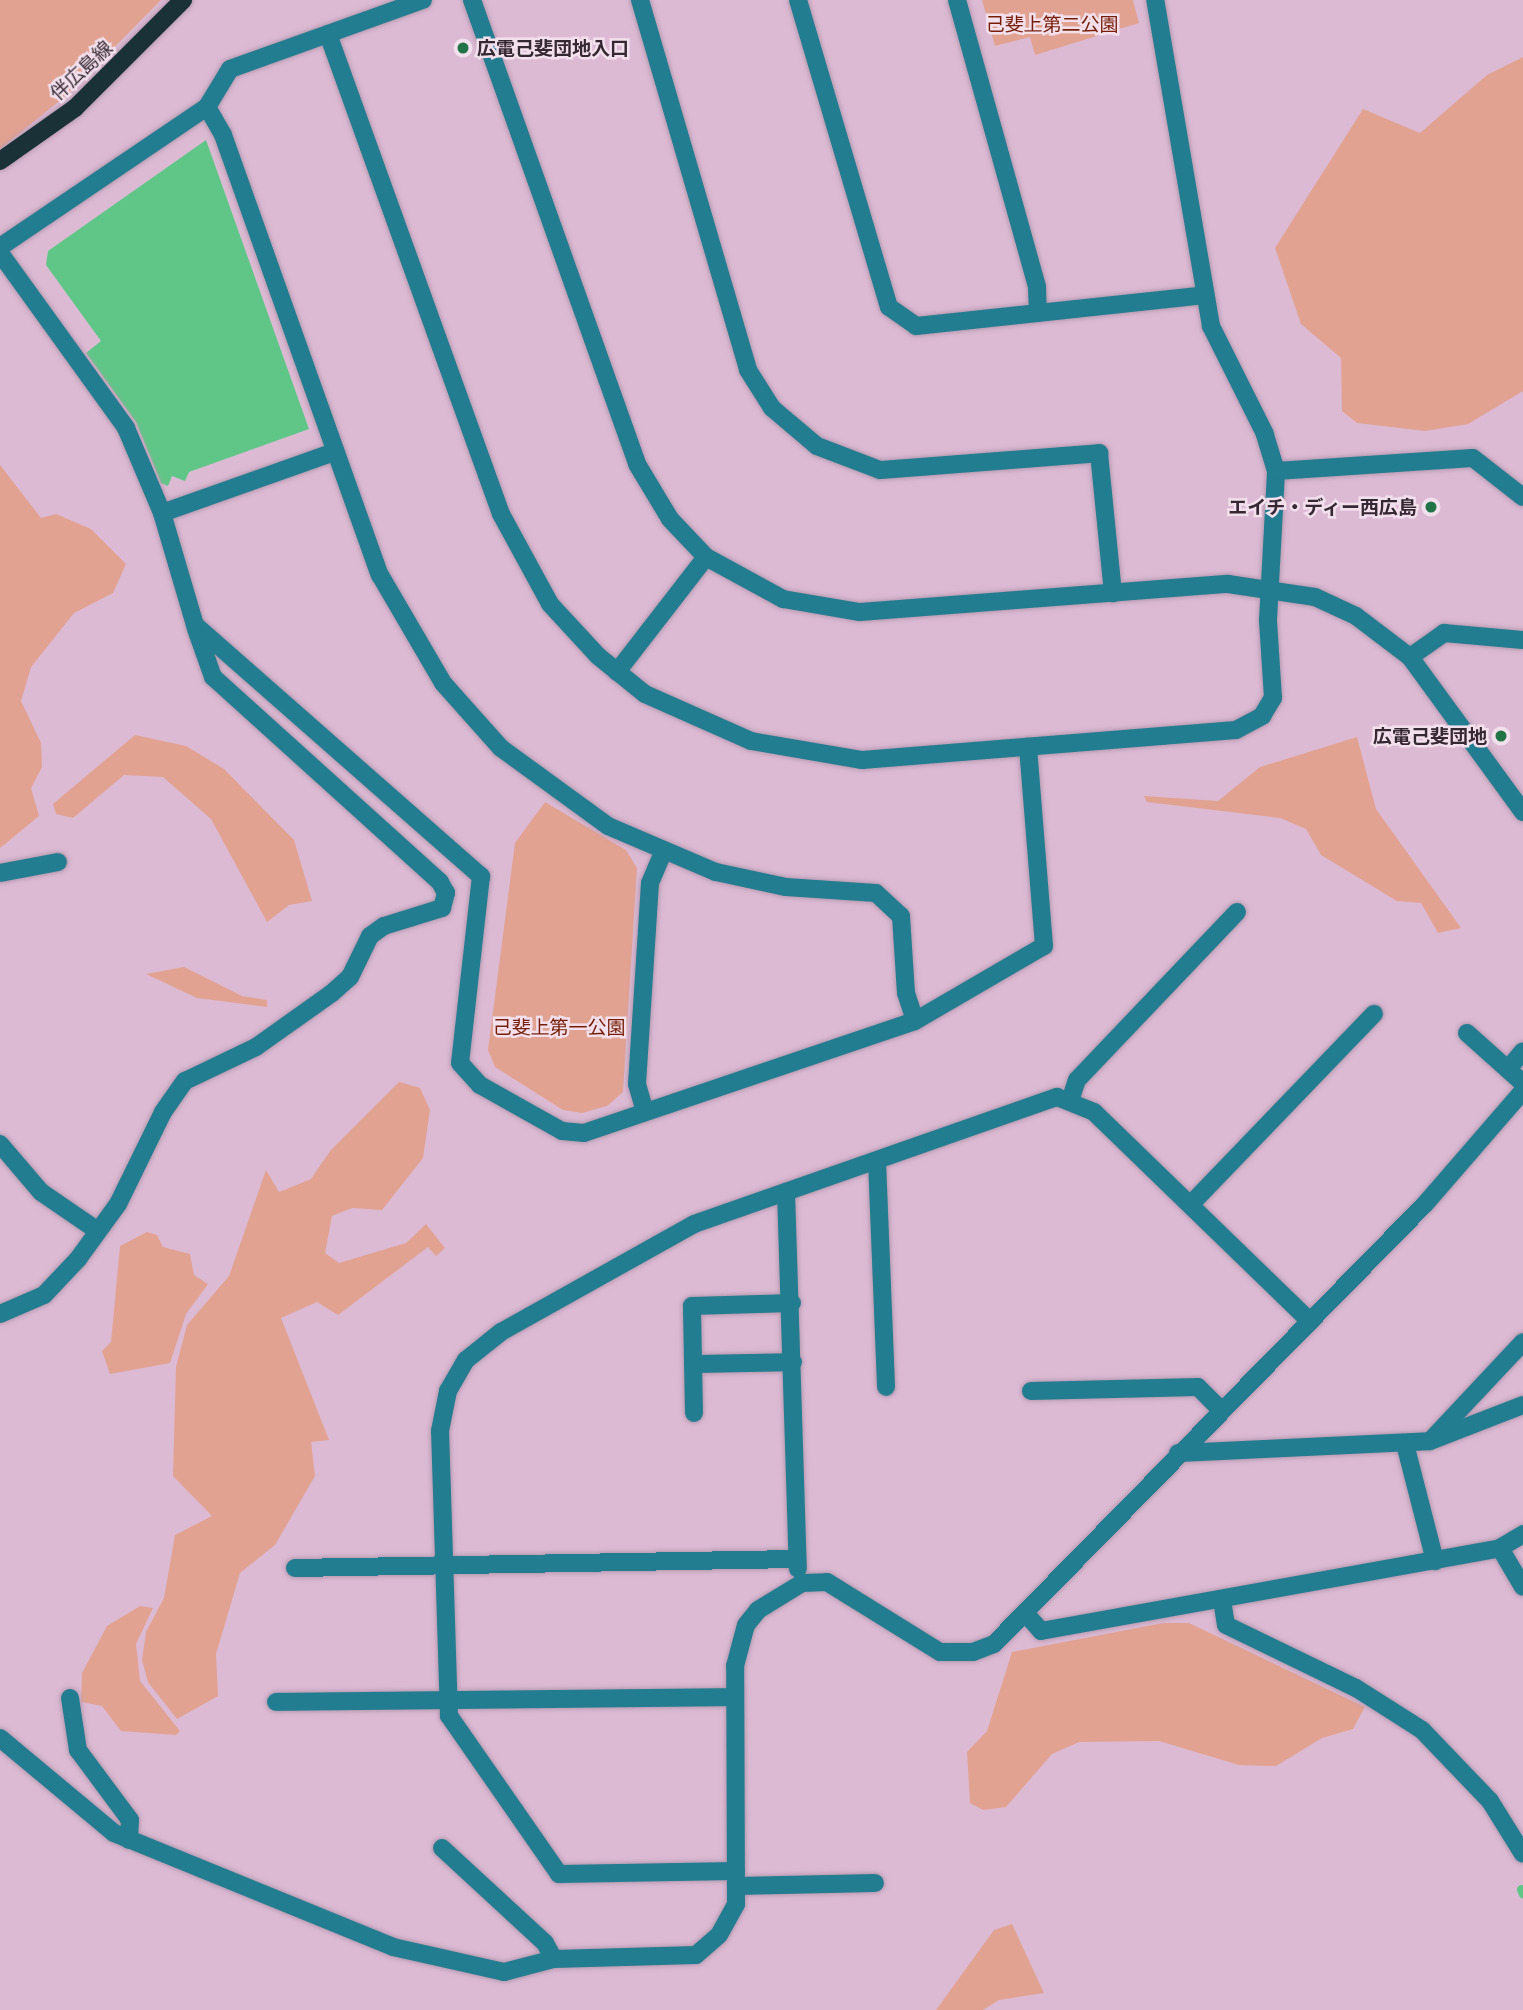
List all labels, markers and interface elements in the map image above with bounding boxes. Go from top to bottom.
park label: 己斐上第二公園 [986,13,1118,35]
street label: 伴広島線 [45,36,117,104]
place label: 広電己斐団地入口 [477,37,629,59]
marker: 広電己斐団地入口 [455,40,471,56]
place label: エイチ・ディー西広島 [1227,496,1417,518]
marker: エイチ・ディー西広島 [1423,499,1439,515]
place label: 広電己斐団地 [1373,725,1487,747]
marker: 広電己斐団地 [1493,728,1509,744]
park label: 己斐上第一公園 [493,1016,625,1038]

